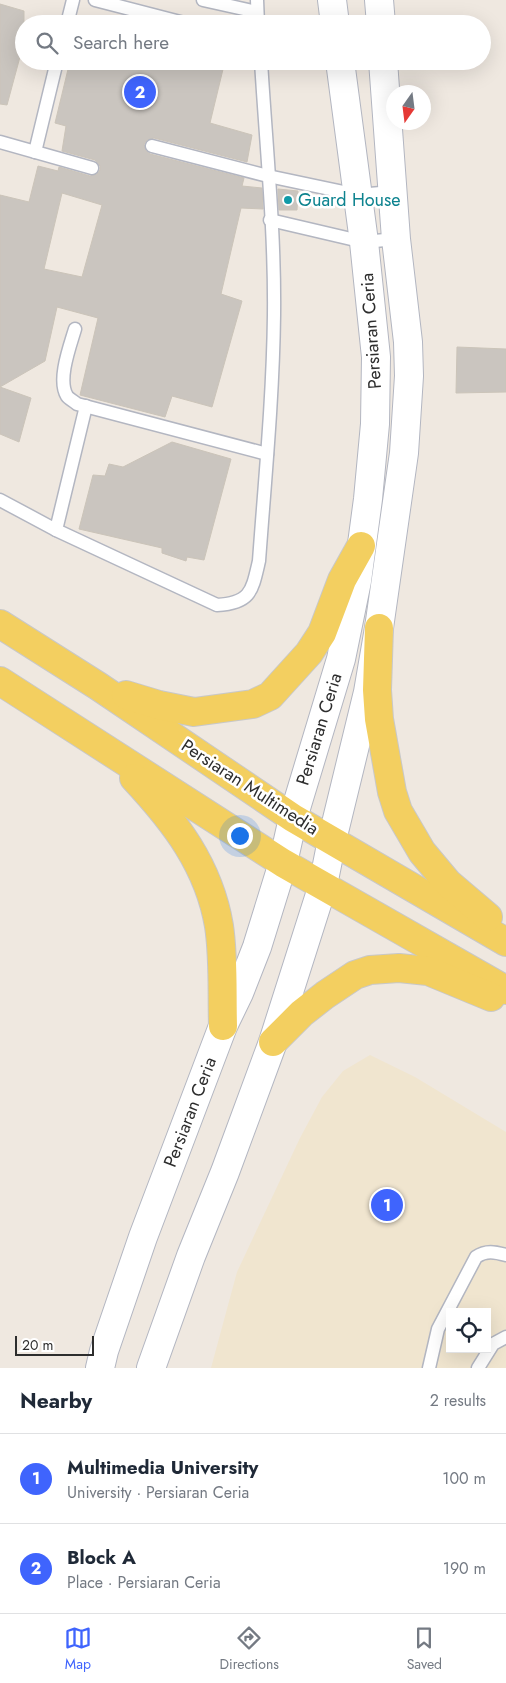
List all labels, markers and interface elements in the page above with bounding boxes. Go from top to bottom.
search box [15,15,491,70]
icon: search [33,29,61,57]
text: Search here [73,29,169,56]
pin: 2 [124,73,156,111]
north arrow [386,85,431,130]
place label: Guard House [298,187,401,213]
marker: Guard House [282,194,294,206]
street label: Persiaran Ceria [354,272,388,390]
street label: Persiaran Ceria [290,670,348,788]
street label: Persiaran Multimedia [176,733,324,841]
your location [227,823,253,849]
street label: Persiaran Ceria [157,1053,223,1171]
pin: 1 [371,1186,403,1224]
map controls [446,1308,491,1353]
button: locate [446,1308,491,1353]
scale bar [15,1333,94,1356]
text: 20 m [22,1335,54,1355]
text: Nearby [20,1386,92,1416]
text: 2 results [430,1389,486,1412]
text: Multimedia University [67,1454,258,1481]
text: 1 [32,1467,40,1490]
text: 100 m [442,1467,486,1490]
text: University · Persiaran Ceria [67,1481,249,1504]
text: Block A [67,1544,136,1571]
text: 2 [31,1557,41,1580]
text: 190 m [443,1557,486,1580]
text: Place · Persiaran Ceria [67,1571,221,1594]
tab: Map [64,1624,92,1674]
tab: Directions [220,1624,279,1674]
tab: Saved [407,1624,442,1674]

